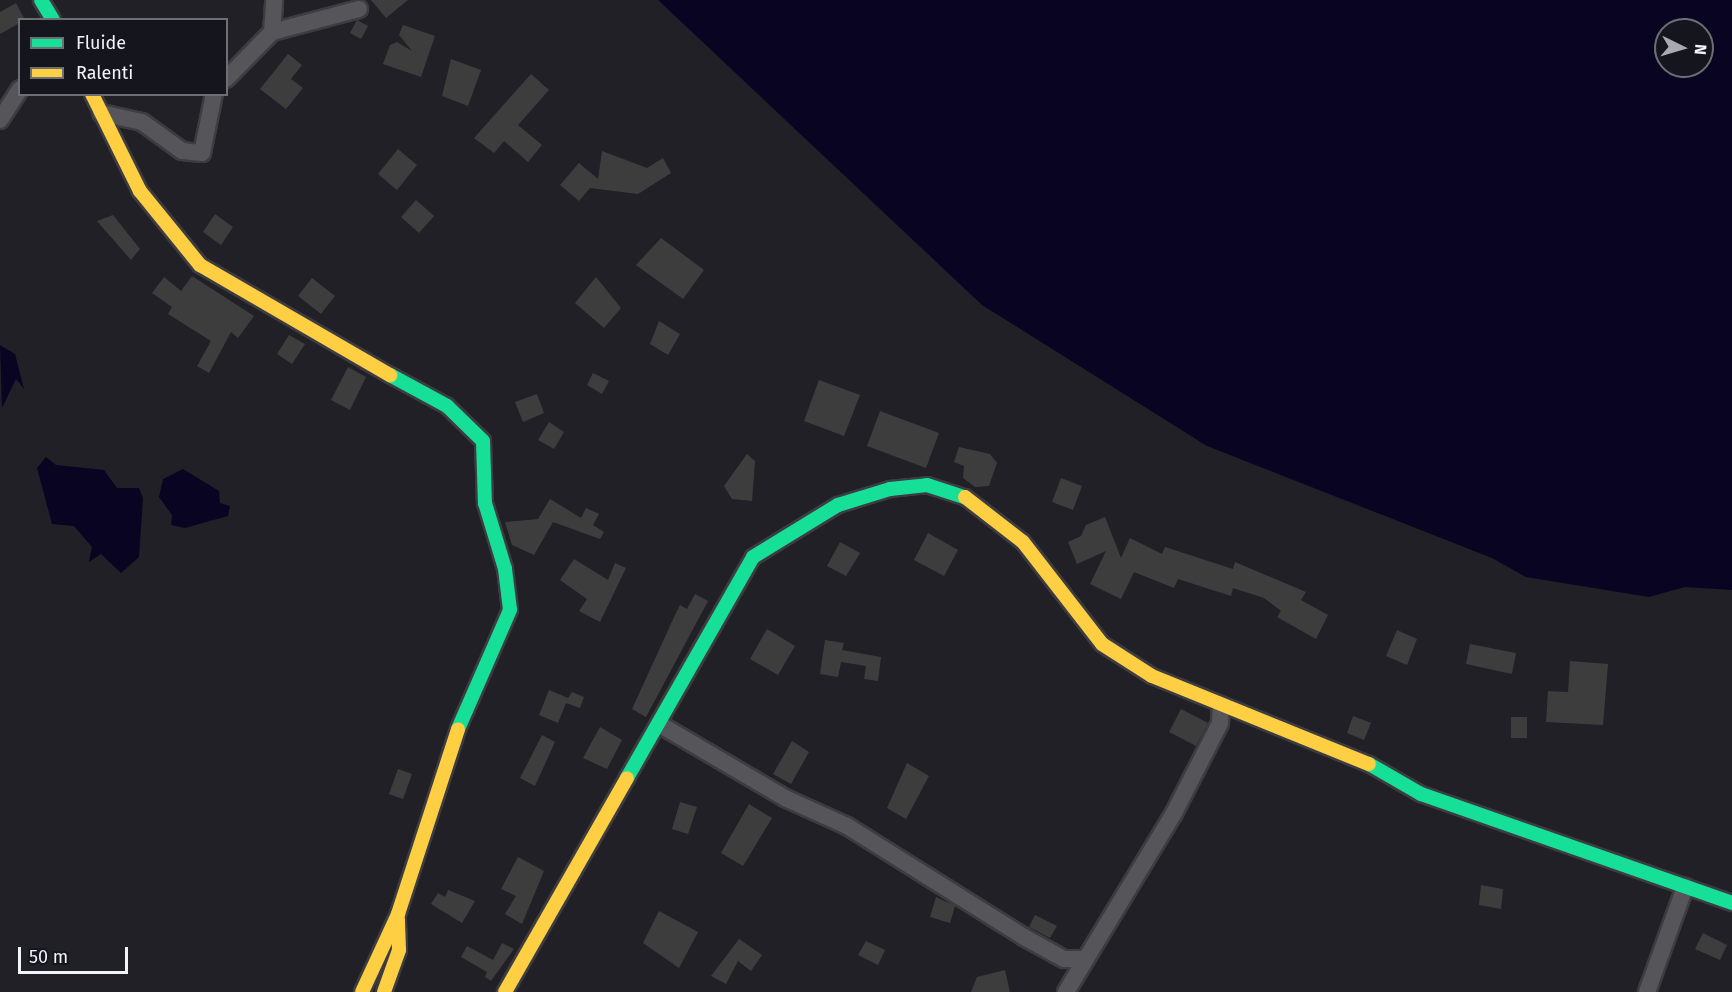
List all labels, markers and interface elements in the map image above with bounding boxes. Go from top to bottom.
legend [18,18,228,96]
north arrow [1654,18,1714,78]
text: Fluide [76,32,126,54]
text: N [1691,43,1710,56]
text: Ralenti [76,62,133,84]
scale bar [21,935,130,973]
text: 50 m [29,946,68,968]

